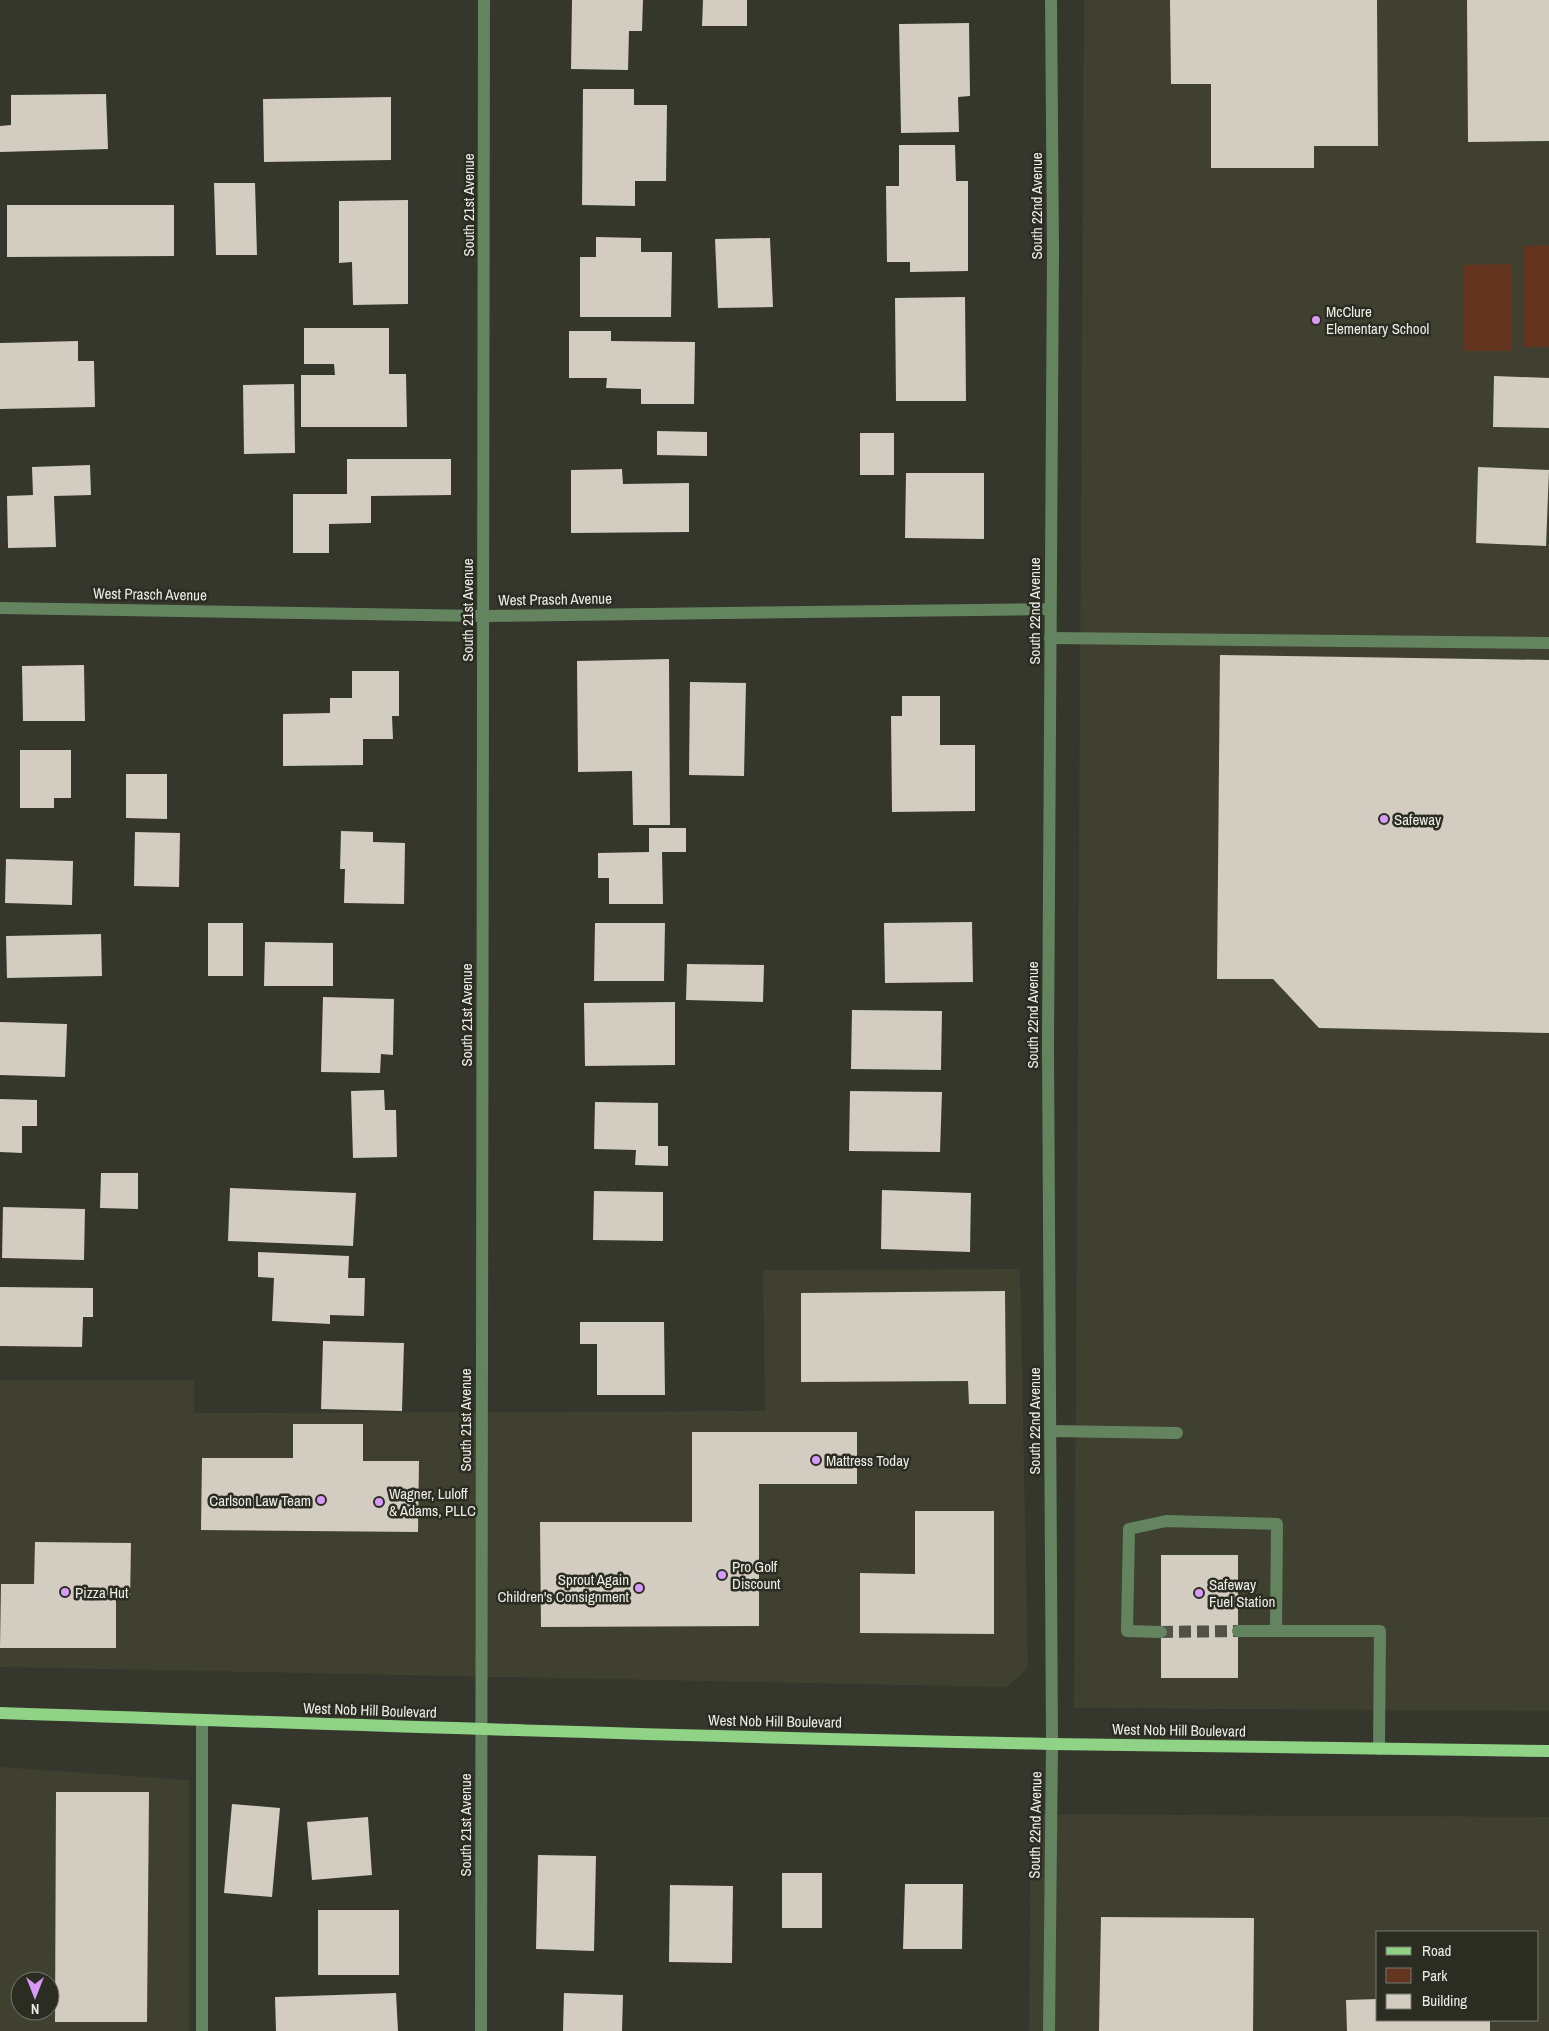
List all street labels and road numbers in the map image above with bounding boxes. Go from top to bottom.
street label: South 22nd Avenue [1026,152,1047,260]
street label: South 21st Avenue [458,153,479,257]
street label: South 22nd Avenue [1024,557,1045,665]
street label: South 21st Avenue [457,558,478,662]
street label: West Prasch Avenue [93,583,207,605]
street label: West Prasch Avenue [498,588,612,610]
street label: South 22nd Avenue [1022,961,1043,1069]
street label: South 21st Avenue [456,963,477,1067]
street label: South 22nd Avenue [1024,1367,1045,1475]
street label: South 21st Avenue [455,1368,476,1472]
street label: West Nob Hill Boulevard [303,1697,437,1723]
street label: West Nob Hill Boulevard [708,1709,842,1733]
street label: West Nob Hill Boulevard [1112,1718,1246,1742]
street label: South 22nd Avenue [1024,1771,1046,1879]
street label: South 21st Avenue [455,1773,476,1877]

